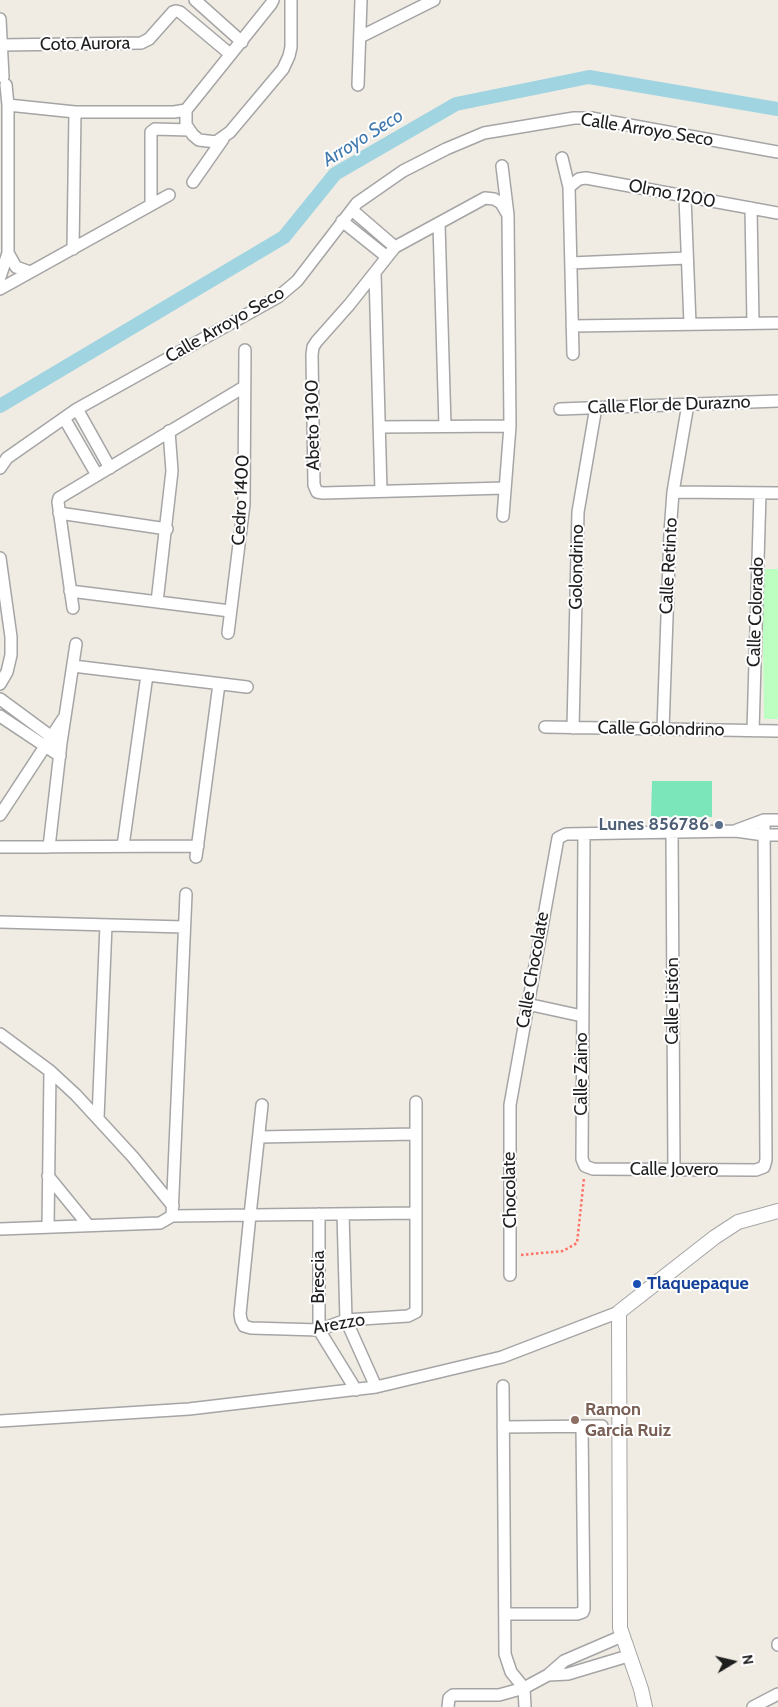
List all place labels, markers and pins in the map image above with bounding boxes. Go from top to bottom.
place label: Lunes 856786 [598,814,709,836]
marker: Lunes 856786 [713,819,725,831]
place label: Tlaquepaque [647,1273,749,1295]
marker: Tlaquepaque [631,1278,643,1290]
place label: Ramon Garcia Ruiz [585,1399,671,1442]
marker: Ramon Garcia Ruiz [569,1414,581,1426]

